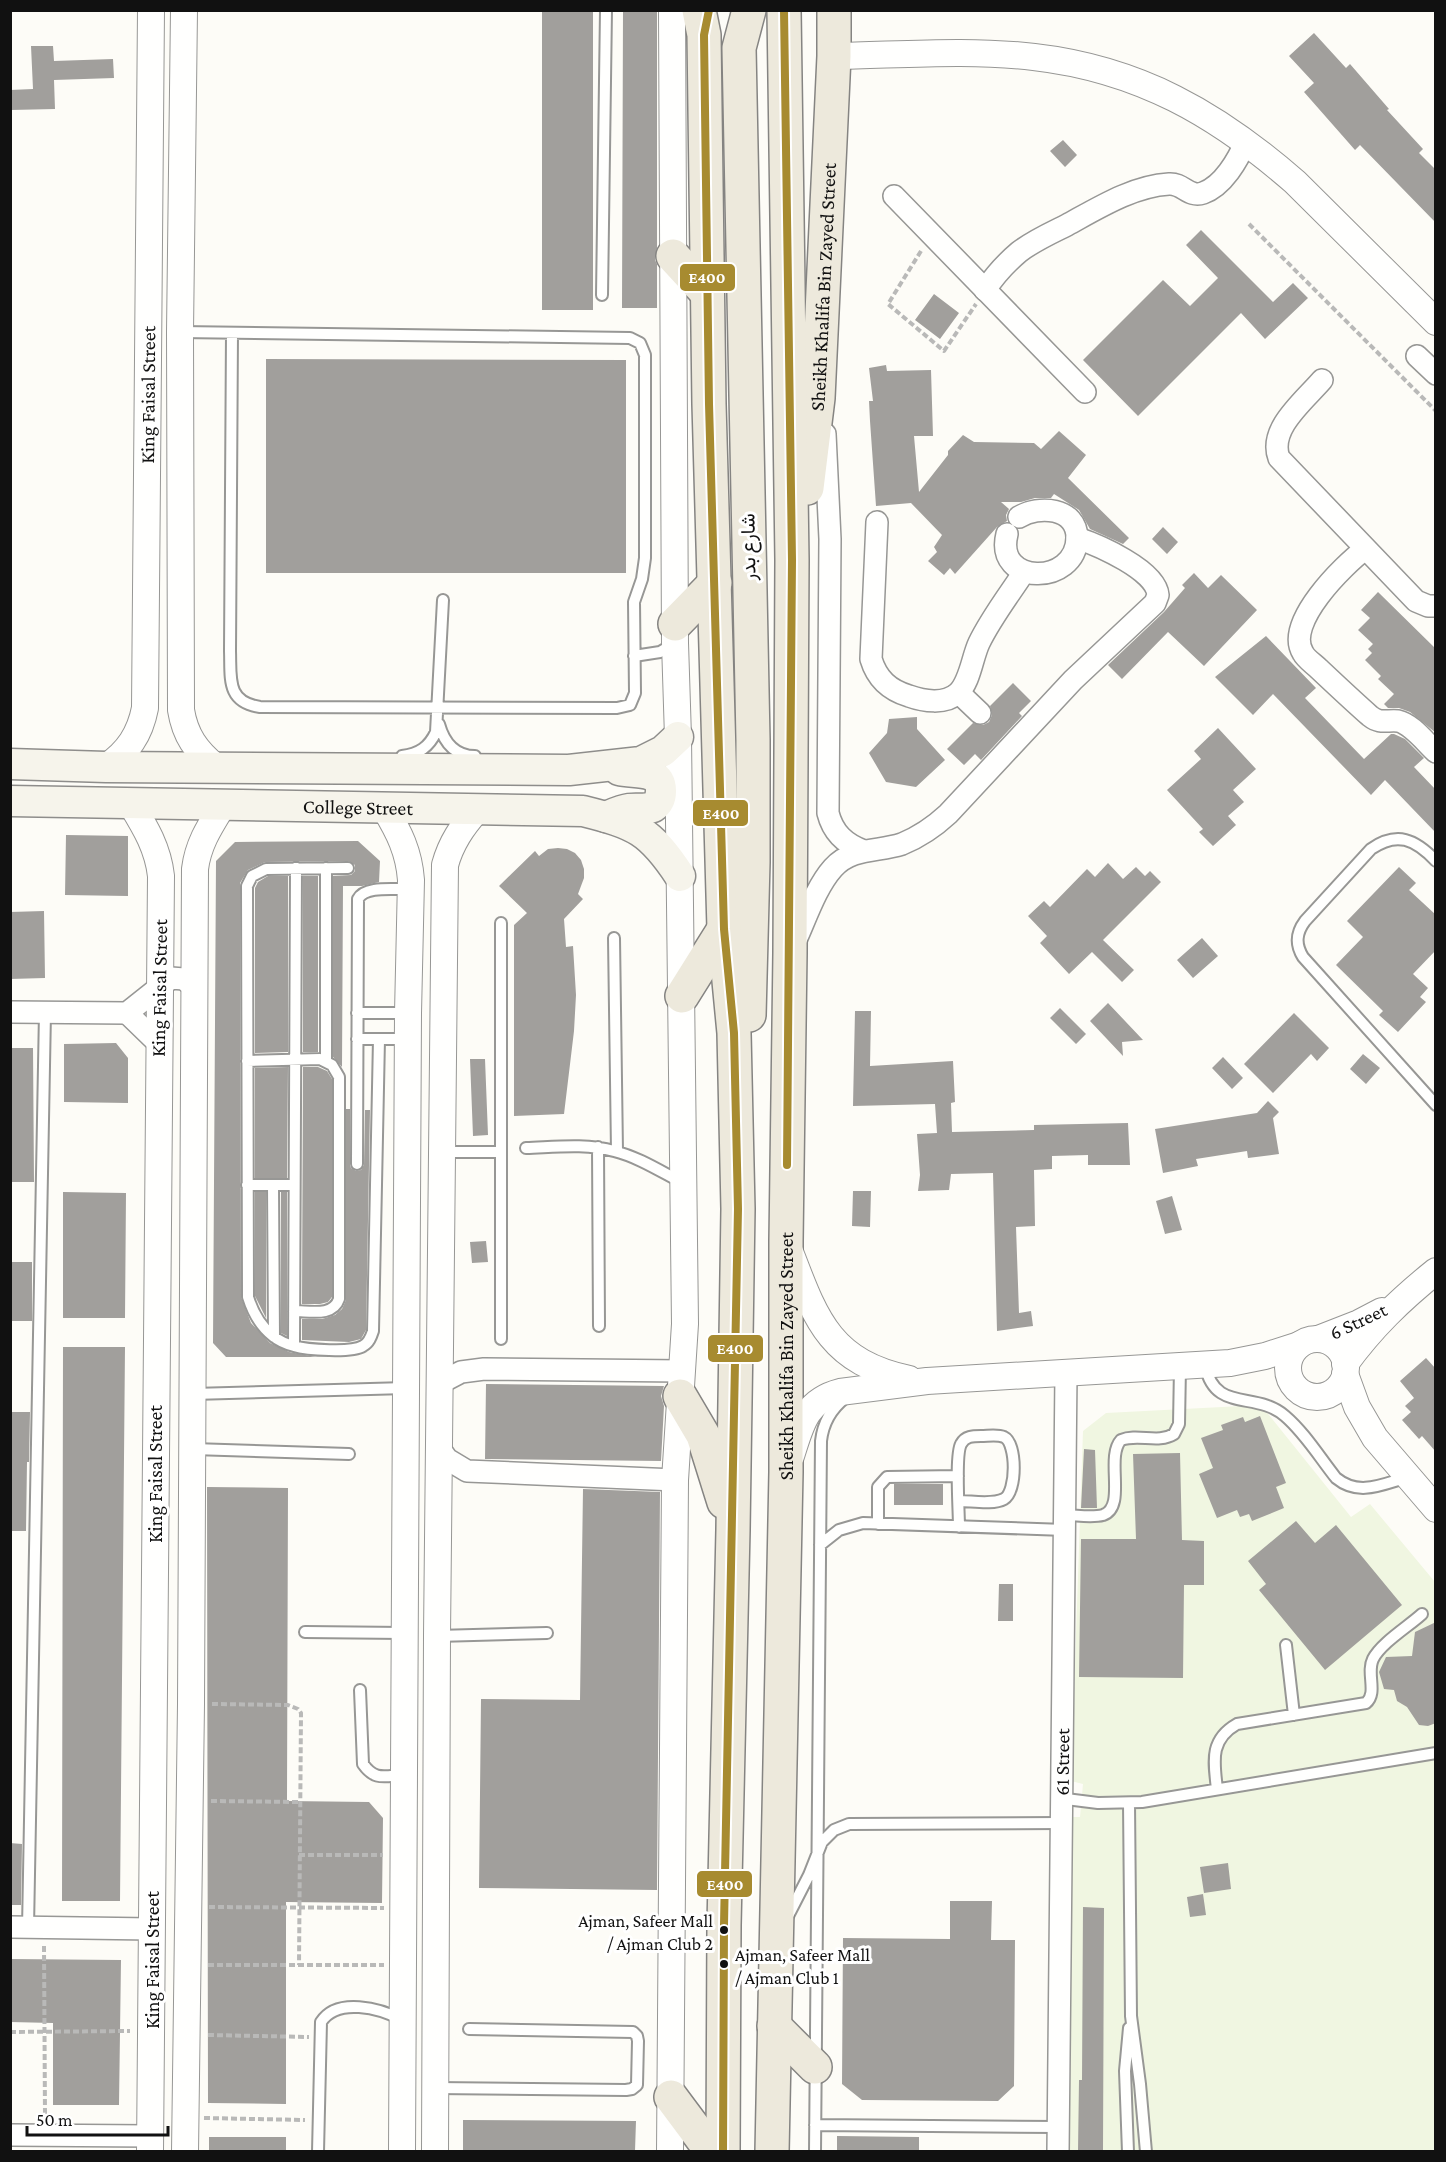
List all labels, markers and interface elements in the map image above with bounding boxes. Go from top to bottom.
street label: Sheikh Khalifa Bin Zayed Street [806,162,840,412]
line badge: E400 [679,263,736,292]
text: E400 [688,269,726,286]
street label: King Faisal Street [136,325,159,464]
street label: شارع بدر [736,513,763,582]
street label: College Street [303,795,413,819]
line badge: E400 [692,799,749,827]
text: E400 [702,805,740,822]
street label: King Faisal Street [147,919,172,1057]
street label: Sheikh Khalifa Bin Zayed Street [775,1231,798,1481]
street label: 6 Street [1326,1298,1391,1344]
line badge: E400 [707,1334,764,1363]
text: E400 [716,1340,754,1357]
street label: King Faisal Street [144,1405,167,1543]
street label: 61 Street [1051,1728,1073,1796]
line badge: E400 [696,1870,753,1898]
text: E400 [706,1876,744,1893]
street label: King Faisal Street [141,1891,164,2029]
place label: Ajman, Safeer Mall / Ajman Club 2 [578,1911,713,1955]
marker: Ajman, Safeer Mall / Ajman Club 2 [718,1924,730,1936]
place label: Ajman, Safeer Mall / Ajman Club 1 [735,1945,870,1989]
marker: Ajman, Safeer Mall / Ajman Club 1 [718,1958,730,1970]
scale bar [27,2099,168,2137]
text: 50 m [36,2110,73,2130]

